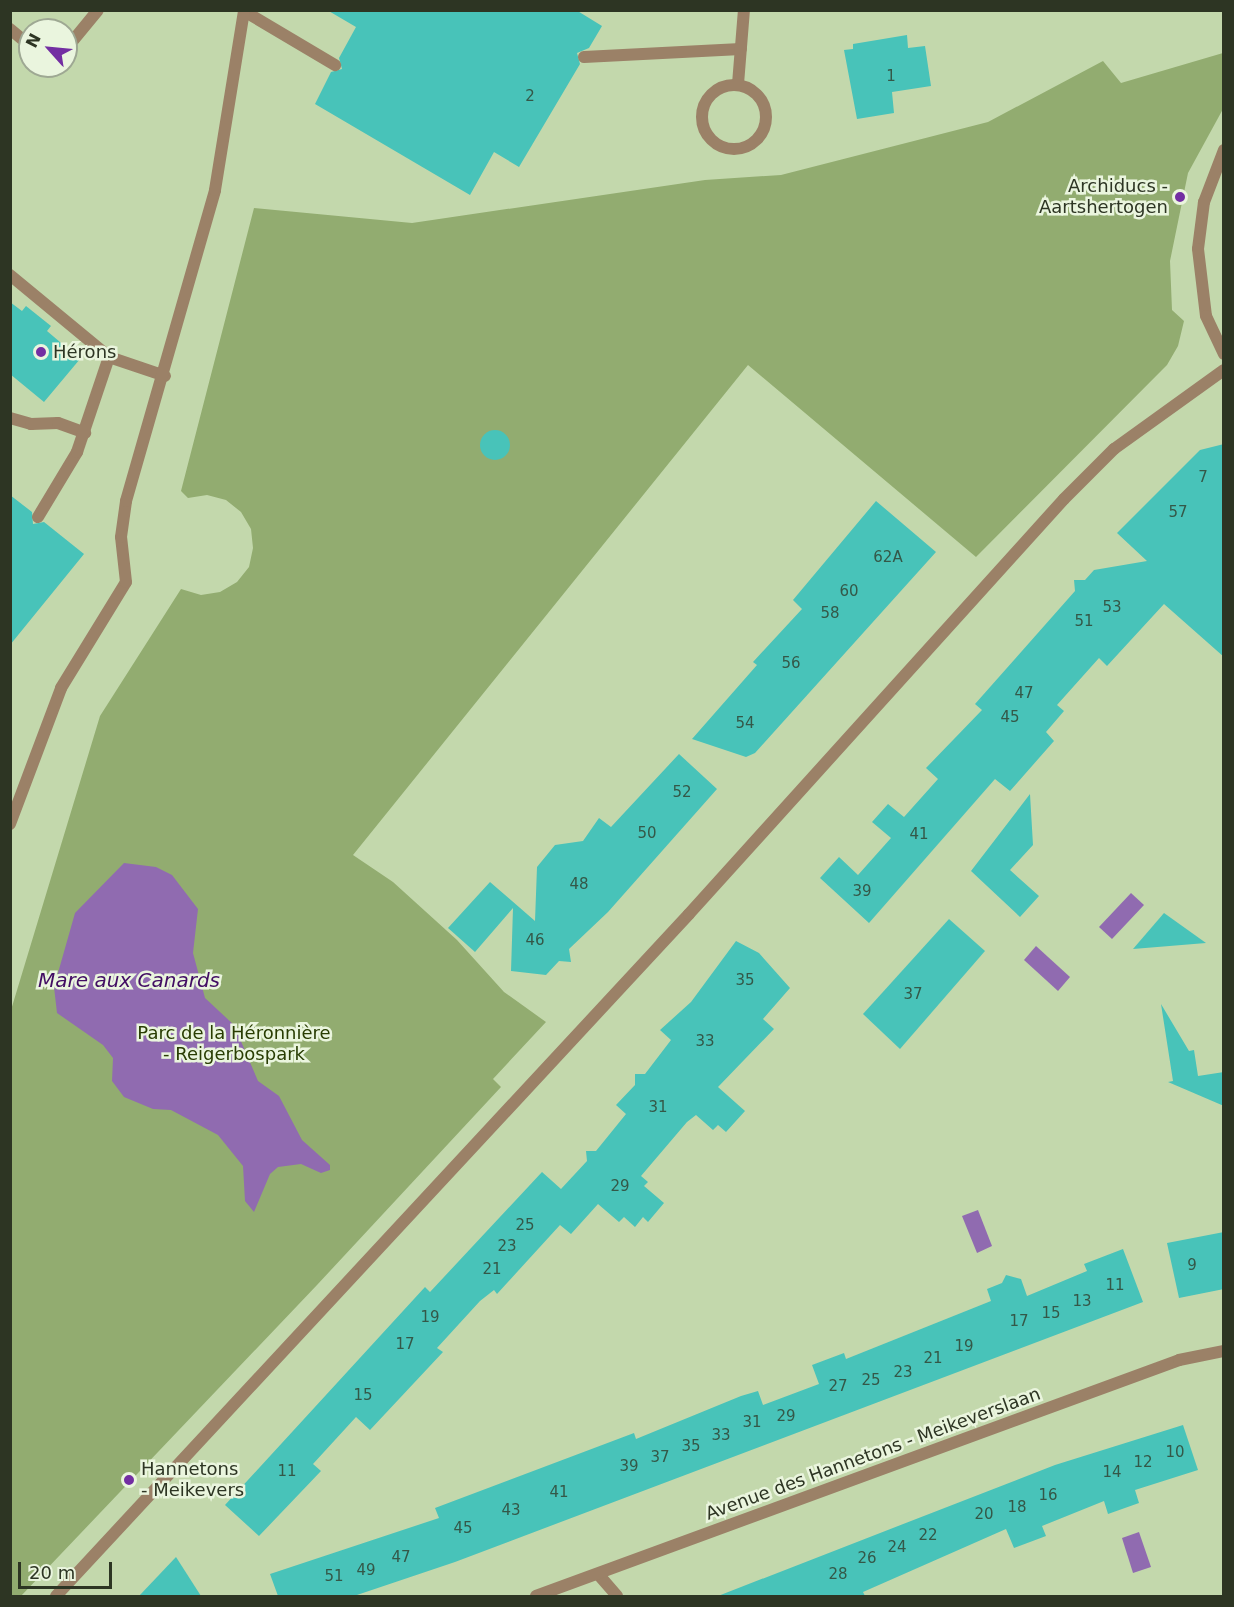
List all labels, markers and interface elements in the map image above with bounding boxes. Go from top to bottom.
north arrow [18,18,78,78]
text: N [22,30,45,51]
house number: 1 [886,68,896,86]
house number: 2 [525,88,535,106]
place label: Archiducs - Aartshertogen [1039,176,1168,219]
marker: Archiducs - Aartshertogen [1173,190,1187,204]
place label: Hérons [53,341,116,363]
marker: Hérons [34,345,48,359]
house number: 7 [1198,469,1208,487]
house number: 57 [1168,504,1188,522]
house number: 62A [873,549,903,567]
house number: 60 [839,583,859,601]
house number: 53 [1102,599,1122,617]
house number: 58 [820,605,840,623]
house number: 51 [1074,613,1094,631]
house number: 56 [781,655,801,673]
house number: 47 [1014,685,1034,703]
house number: 45 [1000,709,1020,727]
house number: 54 [735,715,755,733]
house number: 52 [672,784,692,802]
house number: 50 [637,825,657,843]
house number: 41 [909,826,929,844]
house number: 48 [569,876,589,894]
house number: 39 [852,883,872,901]
house number: 46 [525,932,545,950]
water label: Mare aux Canards [38,968,220,992]
house number: 35 [735,972,755,990]
house number: 37 [903,986,923,1004]
park label: Parc de la Héronnière - Reigerbospark [137,1023,331,1066]
house number: 33 [695,1033,715,1051]
house number: 31 [648,1099,668,1117]
house number: 29 [610,1178,630,1196]
house number: 25 [515,1217,535,1235]
house number: 23 [497,1238,517,1256]
house number: 9 [1187,1257,1197,1275]
house number: 21 [482,1261,502,1279]
house number: 11 [1105,1277,1125,1295]
house number: 13 [1072,1293,1092,1311]
house number: 15 [1041,1305,1061,1323]
house number: 19 [420,1309,440,1327]
house number: 17 [1009,1313,1029,1331]
house number: 17 [395,1336,415,1354]
house number: 19 [954,1338,974,1356]
house number: 21 [923,1350,943,1368]
house number: 23 [893,1364,913,1382]
house number: 25 [861,1372,881,1390]
house number: 27 [828,1378,848,1396]
street label: Avenue des Hannetons - Meikeverslaan [703,1383,1043,1525]
house number: 15 [353,1387,373,1405]
house number: 29 [776,1408,796,1426]
house number: 31 [742,1414,762,1432]
house number: 33 [711,1427,731,1445]
house number: 35 [681,1438,701,1456]
house number: 10 [1165,1444,1185,1462]
house number: 37 [650,1449,670,1467]
house number: 12 [1133,1454,1153,1472]
house number: 39 [619,1458,639,1476]
place label: Hannetons - Meikevers [141,1459,244,1502]
house number: 11 [277,1463,297,1481]
house number: 14 [1102,1464,1122,1482]
marker: Hannetons - Meikevers [122,1473,136,1487]
house number: 41 [549,1484,569,1502]
house number: 16 [1038,1487,1058,1505]
house number: 18 [1007,1499,1027,1517]
house number: 43 [501,1502,521,1520]
house number: 20 [974,1506,994,1524]
house number: 45 [453,1520,473,1538]
house number: 22 [918,1527,938,1545]
house number: 24 [887,1539,907,1557]
house number: 47 [391,1549,411,1567]
scale bar [21,1550,116,1588]
house number: 26 [857,1550,877,1568]
text: 20 m [29,1562,75,1583]
house number: 49 [356,1562,376,1580]
house number: 28 [828,1566,848,1584]
house number: 51 [324,1568,344,1586]

